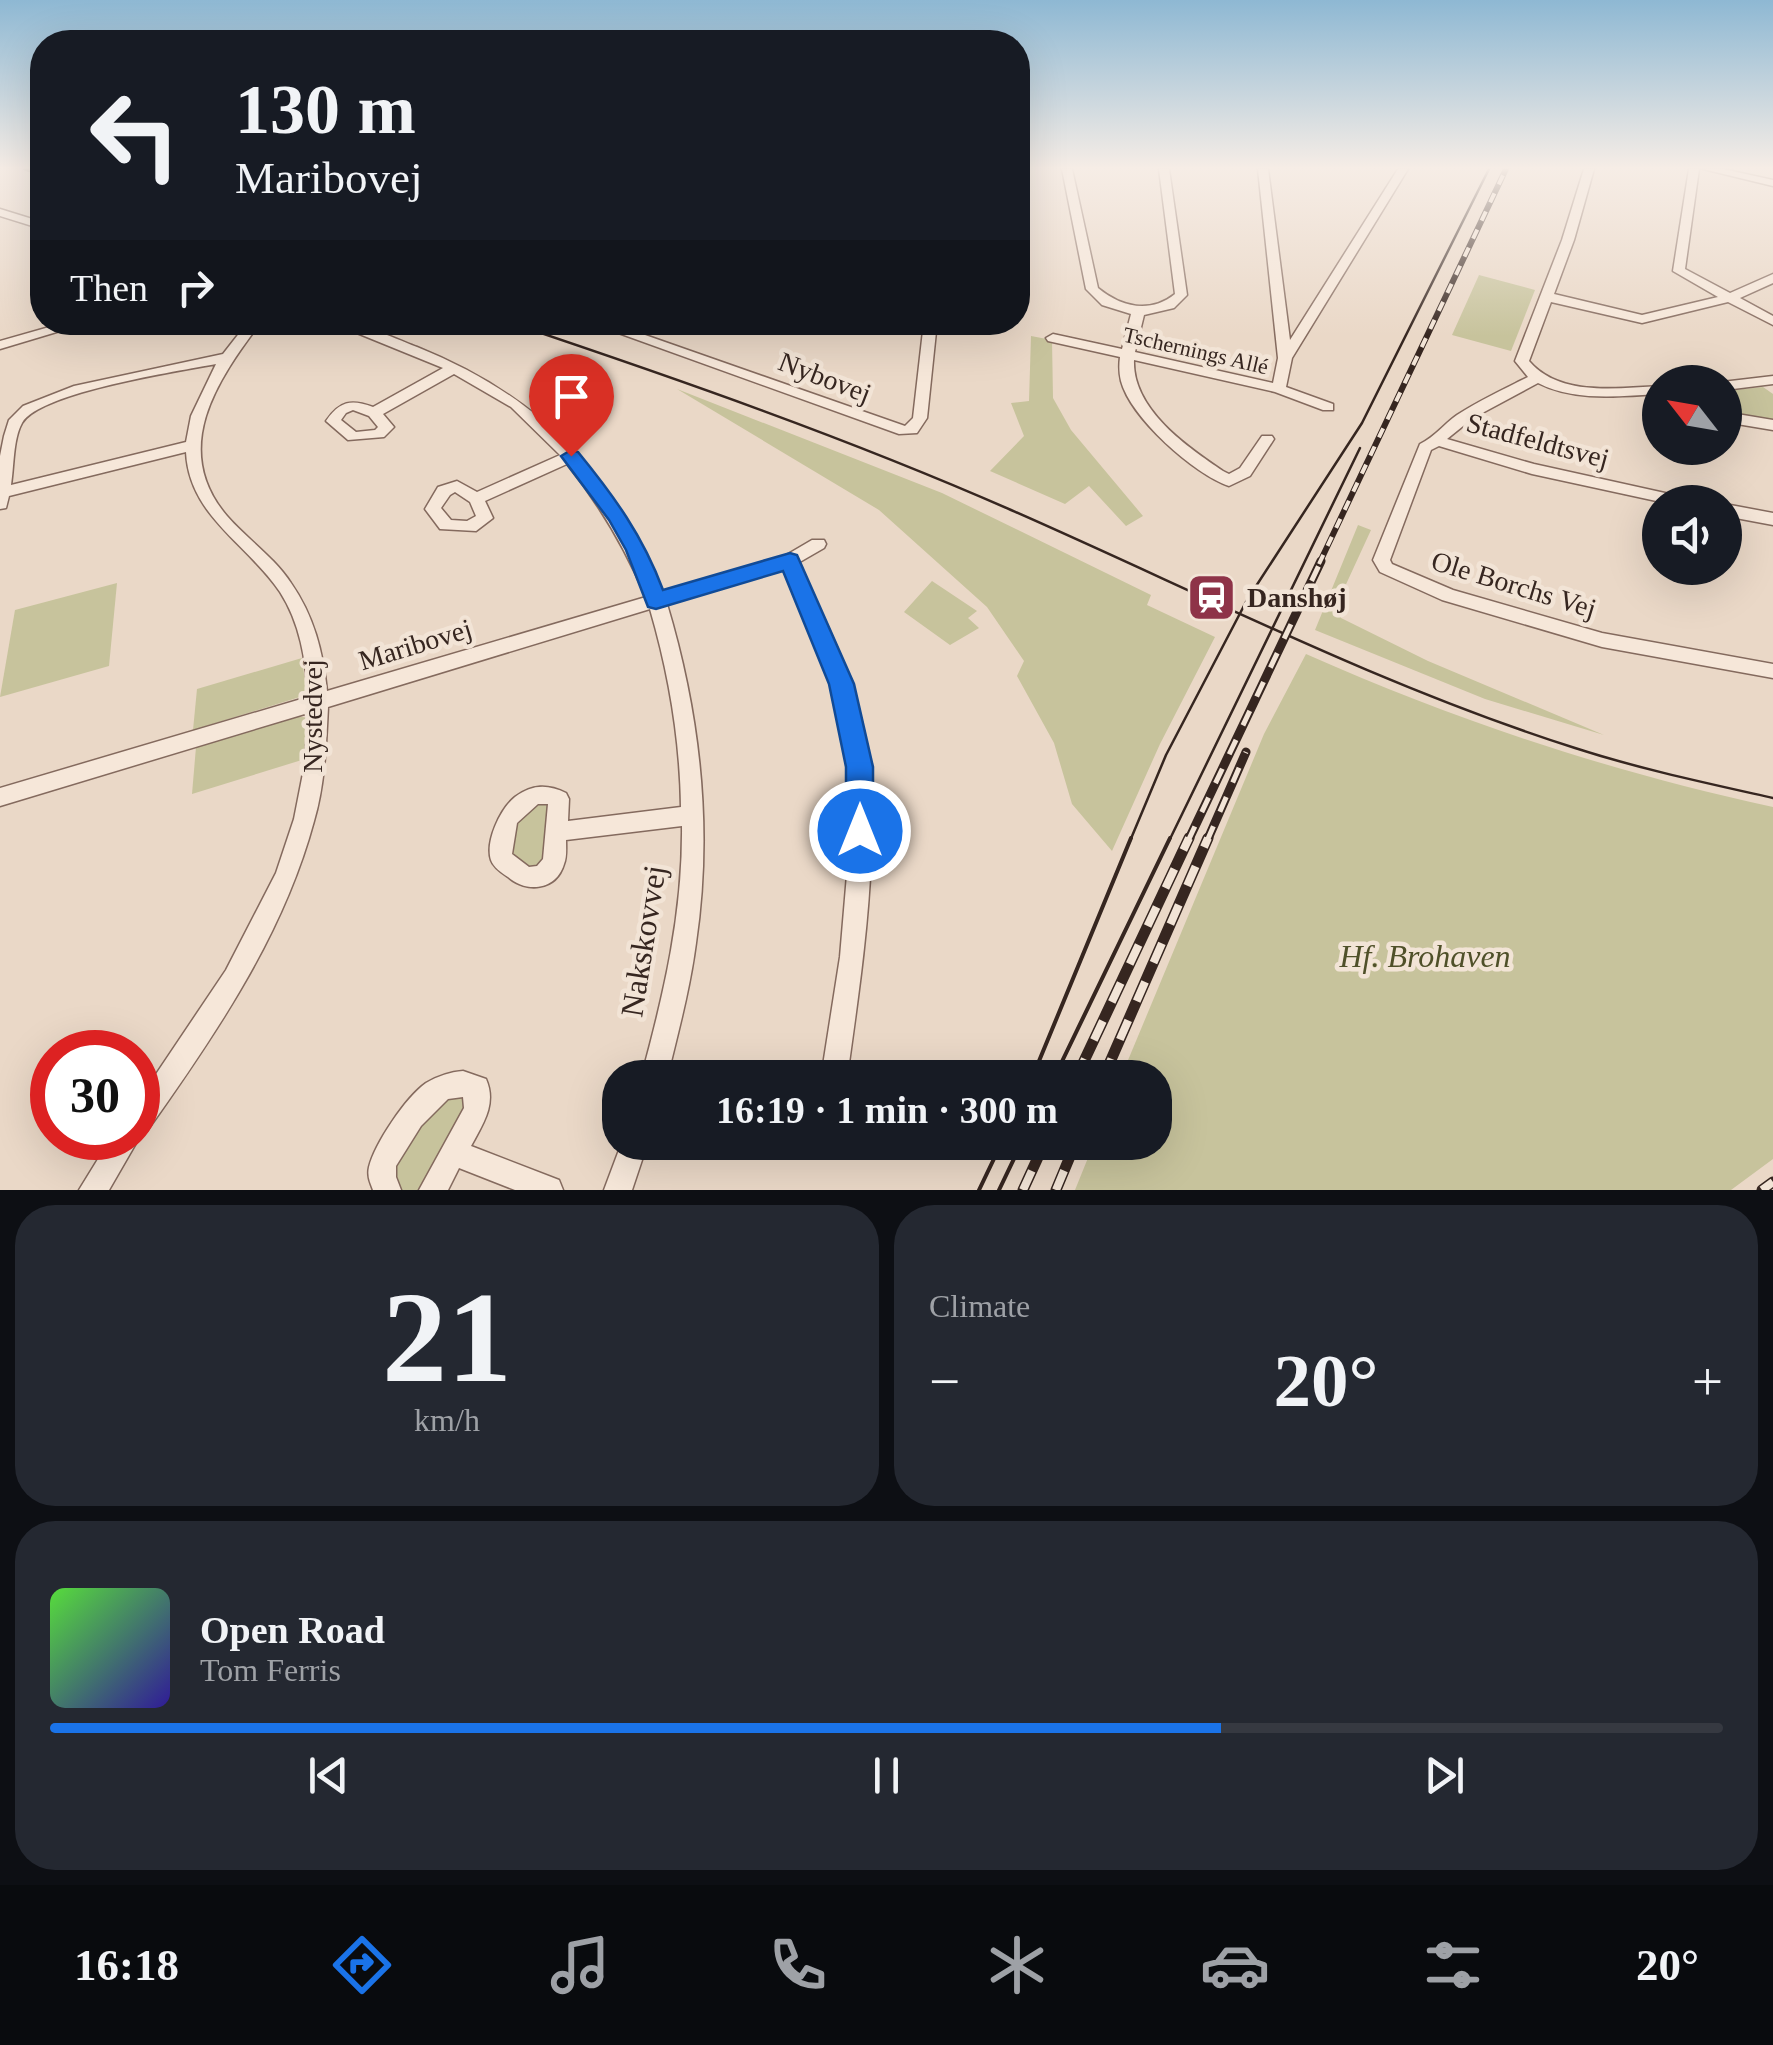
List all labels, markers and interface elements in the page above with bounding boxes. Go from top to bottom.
icon: left [70,70,200,200]
text: 130 m [235,71,416,148]
text: Maribovej [235,153,422,203]
icon: right [168,260,223,315]
text: Then [70,267,148,309]
street label: Tschernings Allé [1121,322,1271,379]
street label: Nybovej [774,346,875,409]
pin [529,354,614,457]
north arrow [1642,365,1742,465]
map controls [1642,365,1742,585]
icon: arrive [544,369,599,424]
street label: Stadfeldtsvej [1463,407,1612,474]
button: sound [1642,485,1742,585]
street label: Ole Borchs Vej [1428,545,1600,624]
station icon: Danshøj [1186,571,1238,623]
place label: Danshøj [1247,582,1347,613]
street label: Maribovej [355,613,475,676]
street label: Nystedvej [297,659,328,773]
position arrow [808,779,912,883]
street label: Nakskovvej [613,863,673,1019]
park label: Hf. Brohaven [1338,938,1511,974]
speed limit sign: 30 [30,1030,160,1160]
text: 16:19 · 1 min · 300 m [716,1089,1058,1131]
text: 21 [382,1265,512,1409]
text: Climate [929,1288,1030,1324]
text: 20° [1274,1339,1379,1422]
text: − [929,1351,960,1412]
text: + [1692,1351,1723,1412]
text: km/h [414,1402,480,1438]
text: Open Road [200,1609,385,1651]
text: Tom Ferris [200,1652,341,1688]
icon: previous [301,1748,356,1803]
icon: pause [859,1748,914,1803]
icon: next [1417,1748,1472,1803]
icon: directions [327,1930,397,2000]
icon: music [545,1930,615,2000]
icon: phone [763,1930,833,2000]
icon: climate [982,1930,1052,2000]
icon: car [1200,1930,1270,2000]
icon: filters [1418,1930,1488,2000]
text: 16:18 [74,1940,179,1990]
text: 20° [1636,1940,1699,1990]

